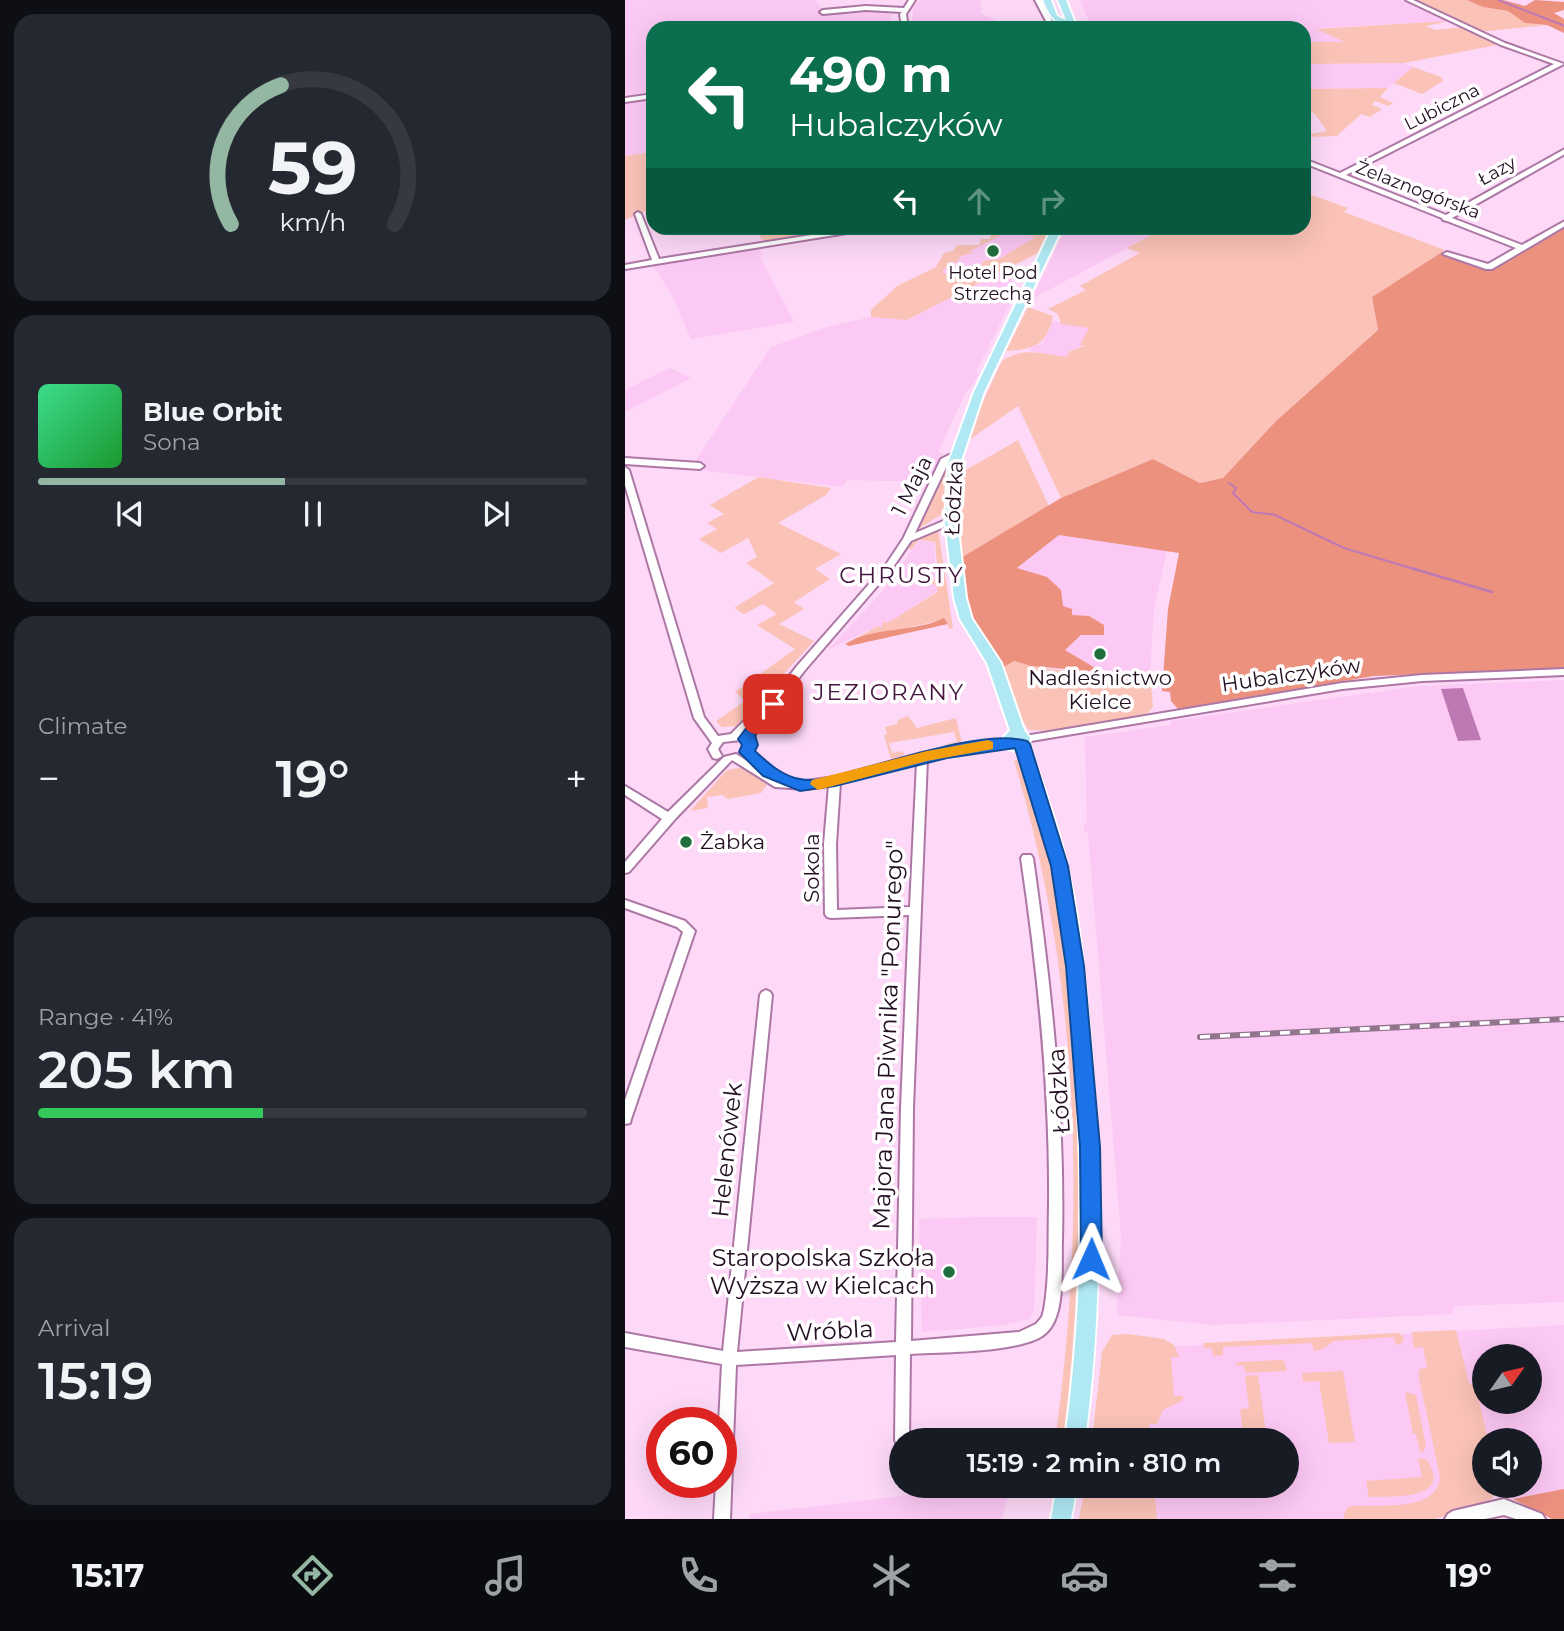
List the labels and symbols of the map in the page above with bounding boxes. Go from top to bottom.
street label: Lubiczna [1401,79,1483,135]
street label: Łazy [1474,152,1520,190]
street label: Żelaznogórska [1353,156,1483,224]
marker: Hotel Pod Strzechą [985,243,1001,259]
place label: Hotel Pod Strzechą [948,262,1038,305]
street label: 1 Maja [886,452,937,520]
street label: Łódzka [939,460,968,536]
district label: CHRUSTY [839,561,965,589]
marker: Nadleśnictwo Kielce [1092,646,1108,662]
street label: Hubalczyków [1220,652,1363,697]
place label: Nadleśnictwo Kielce [1028,665,1172,714]
pin [743,674,803,734]
district label: JEZIORANY [812,678,965,706]
place label: Żabka [700,829,765,854]
street label: Sokola [799,833,824,903]
marker: Żabka [678,834,694,850]
street label: Majora Jana Piwnika "Ponurego" [866,840,909,1230]
street label: Łódzka [1041,1047,1076,1135]
street label: Helenówek [705,1080,748,1219]
position arrow [1054,1222,1128,1296]
place label: Staropolska Szkoła Wyższa w Kielcach [710,1243,935,1300]
marker: Staropolska Szkoła Wyższa w Kielcach [941,1264,957,1280]
street label: Wróbla [786,1314,874,1347]
north arrow [1472,1344,1542,1414]
speed limit sign: 60 [646,1407,737,1498]

